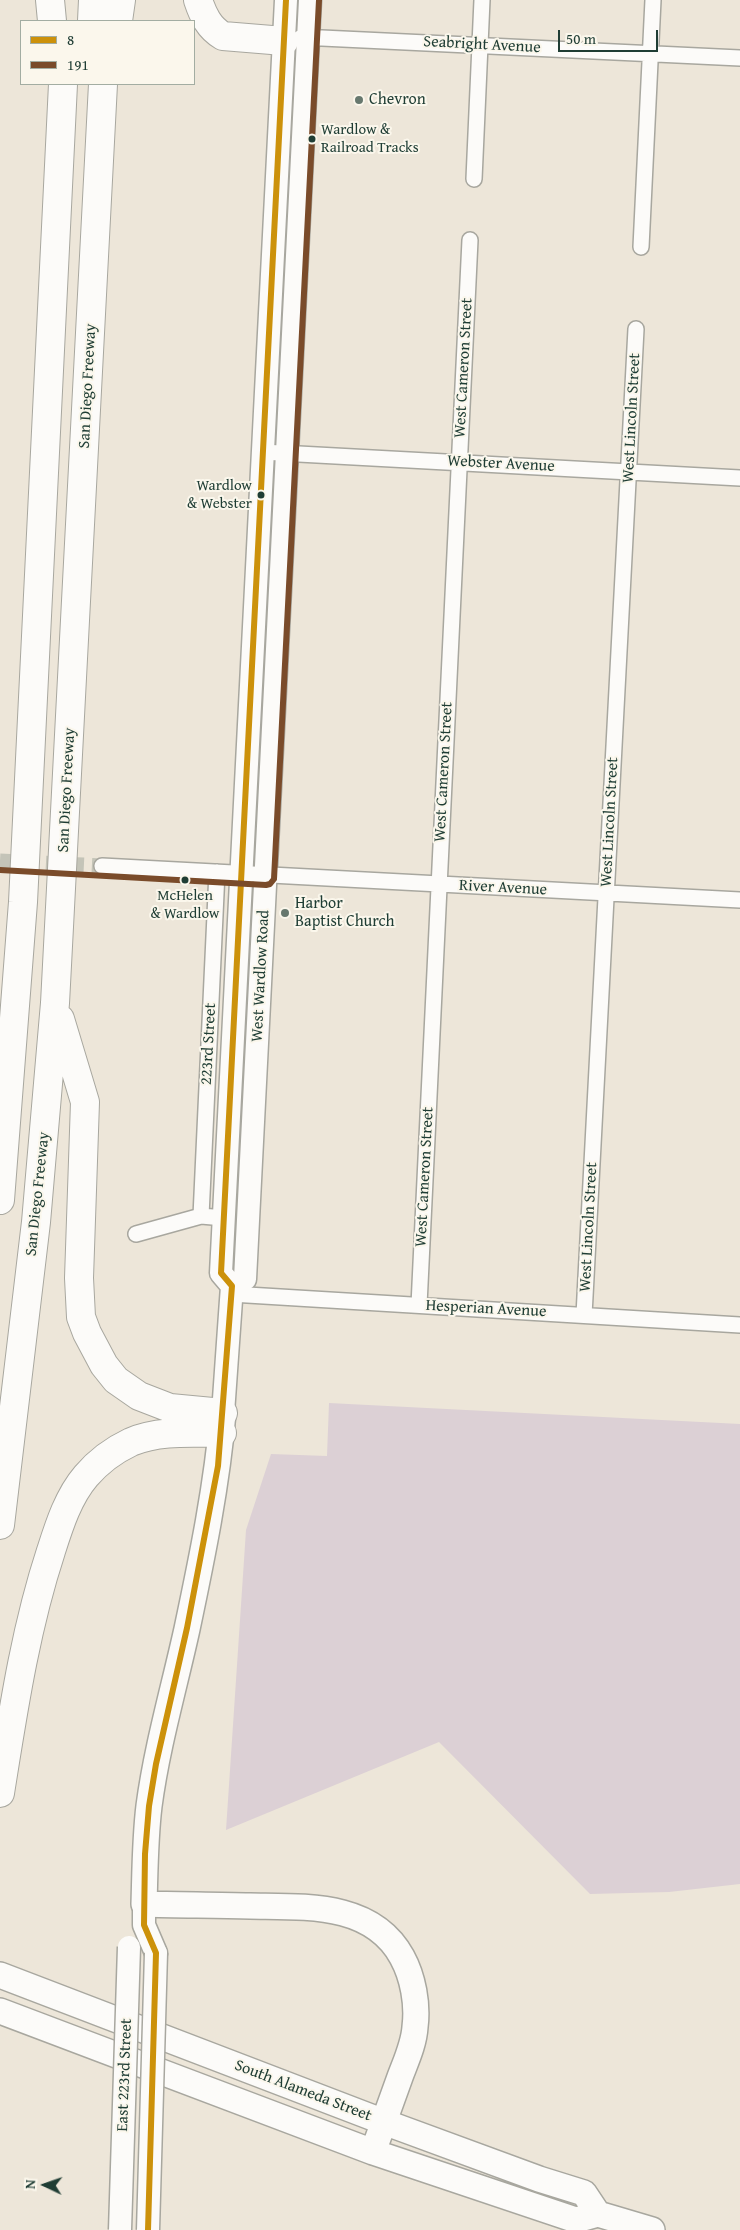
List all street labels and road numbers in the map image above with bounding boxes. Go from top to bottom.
street label: Seabright Avenue [423,32,541,58]
street label: West Cameron Street [451,297,477,439]
street label: San Diego Freeway [75,323,101,449]
street label: West Lincoln Street [619,353,645,483]
street label: Webster Avenue [447,452,555,476]
street label: West Cameron Street [431,701,457,843]
street label: San Diego Freeway [54,727,80,853]
street label: West Lincoln Street [597,757,623,887]
street label: River Avenue [459,876,547,900]
street label: West Wardlow Road [248,909,274,1043]
street label: 223rd Street [197,1003,221,1085]
street label: West Cameron Street [412,1106,438,1248]
street label: San Diego Freeway [22,1131,54,1257]
street label: West Lincoln Street [576,1162,602,1292]
street label: Hesperian Avenue [425,1296,547,1322]
street label: East 223rd Street [113,2018,137,2132]
street label: South Alameda Street [232,2056,374,2126]

